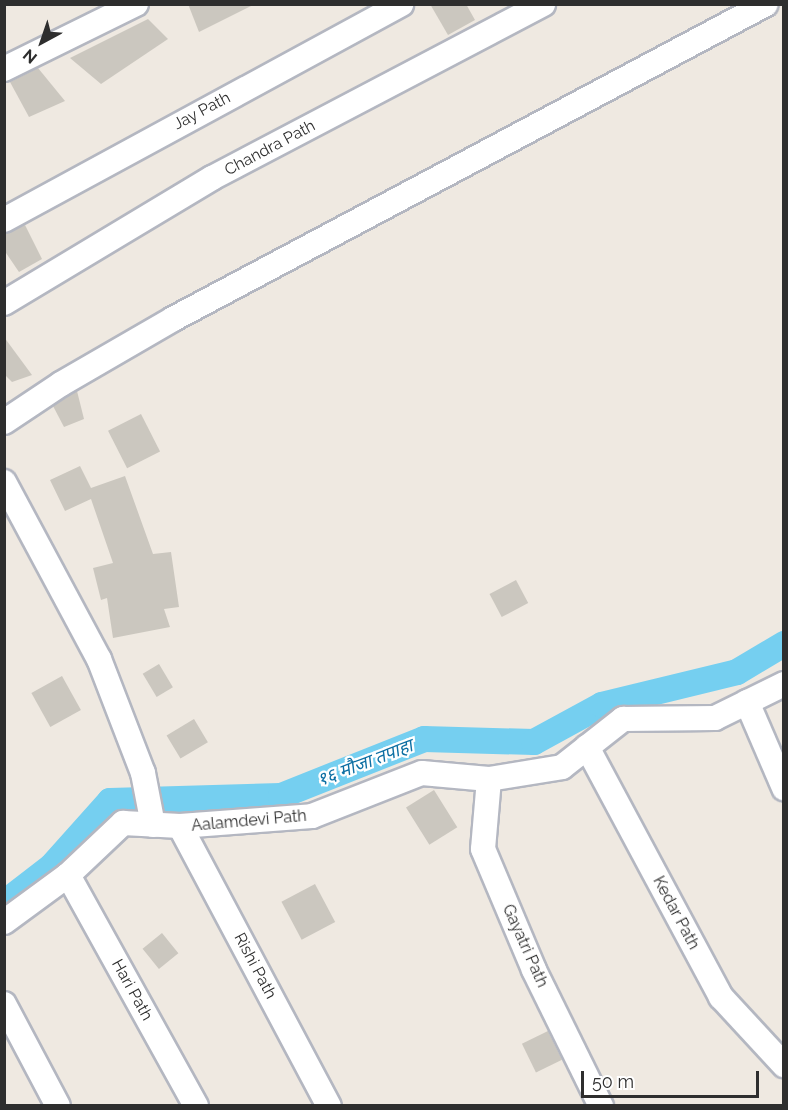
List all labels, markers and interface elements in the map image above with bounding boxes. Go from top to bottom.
north arrow [12,12,72,72]
text: N [19,45,41,67]
street label: Jay Path [170,88,234,134]
street label: Chandra Path [221,116,319,180]
water label: १६ मौजा तपाहा [314,735,416,791]
street label: Aalamdevi Path [191,806,307,836]
street label: Kedar Path [649,873,703,953]
street label: Gayatri Path [498,902,552,990]
street label: Rishi Path [230,930,280,1002]
street label: Hari Path [107,956,157,1024]
scale bar [584,1059,762,1097]
text: 50 m [592,1071,634,1092]

